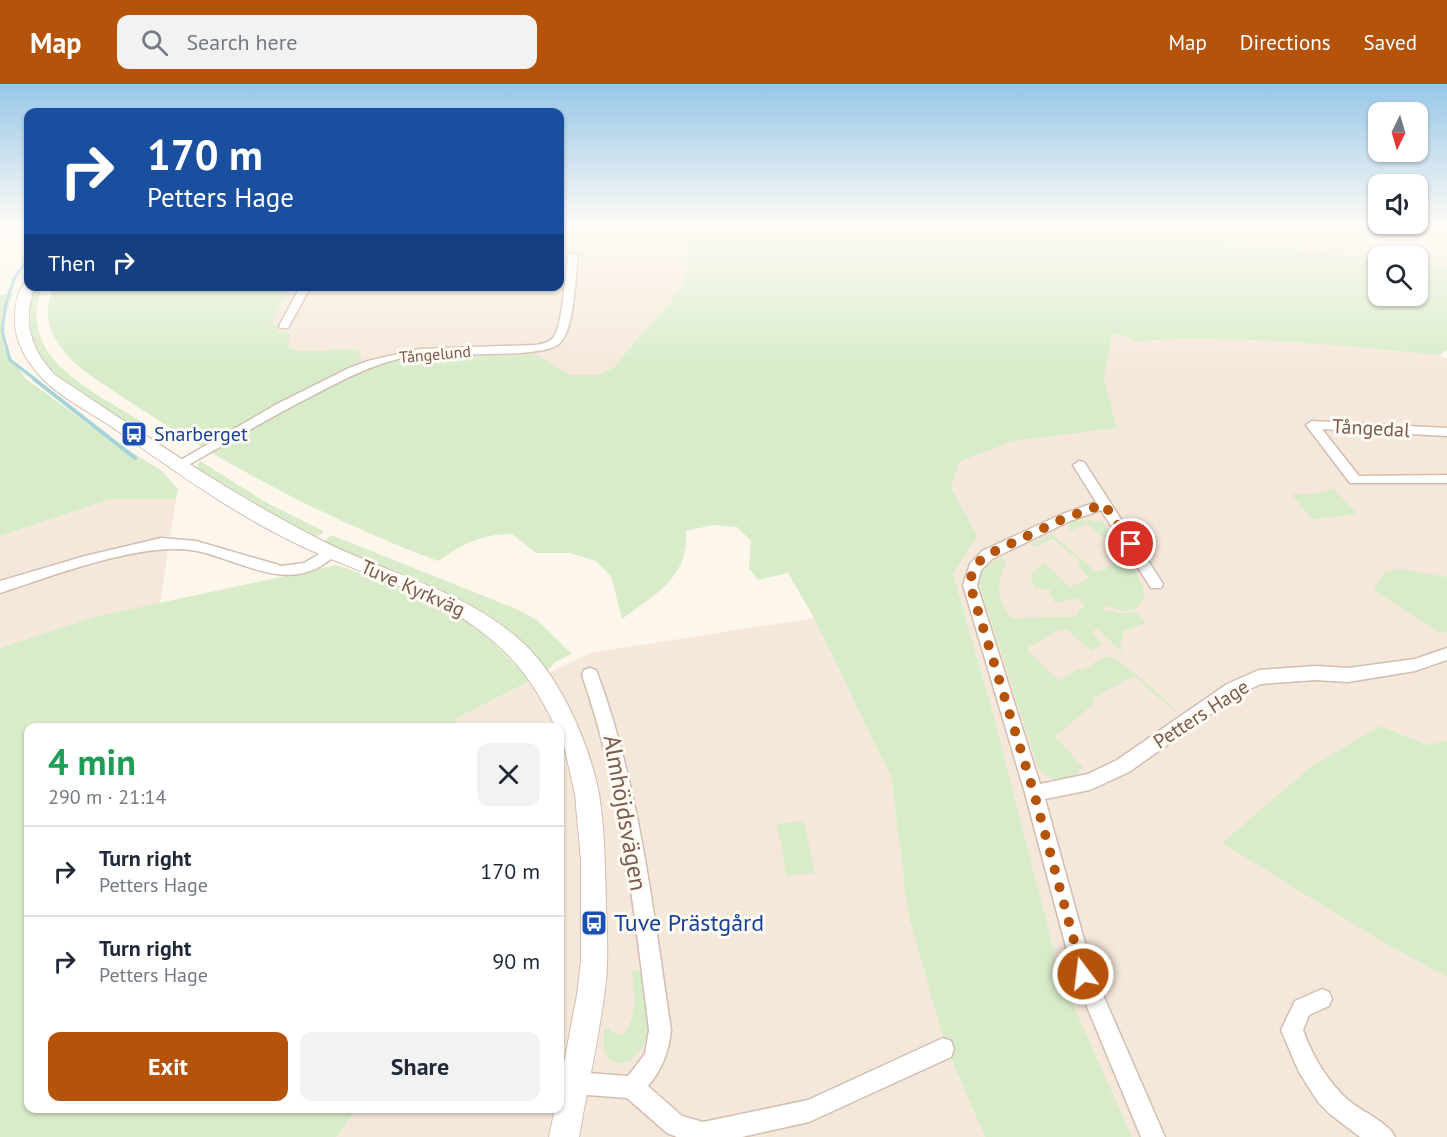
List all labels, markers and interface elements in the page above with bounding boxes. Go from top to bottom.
search box [117,15,537,69]
text: Map [30,24,81,61]
icon: search [138,26,171,59]
text: Search here [186,28,297,56]
text: Map [1168,29,1207,56]
text: Directions [1240,29,1331,56]
text: Saved [1364,29,1417,56]
north arrow [1368,102,1428,162]
map controls [1368,102,1428,306]
text: 170 m [147,127,263,182]
icon: right [48,132,126,210]
button: sound [1368,174,1428,234]
text: Petters Hage [147,180,294,214]
icon: right [107,246,140,279]
button: search [1368,246,1428,306]
text: Then [48,249,95,277]
street label: Tångelund [398,341,472,367]
street label: Tångedal [1331,413,1411,443]
bus stop icon: Snarberget [119,419,149,449]
place label: Snarberget [154,421,248,447]
pin [1105,518,1156,569]
icon: arrive [1114,527,1147,560]
street label: Tuve Kyrkväg [357,553,469,623]
street label: Petters Hage [1148,673,1254,755]
street label: Almhöjdsvägen [597,733,654,893]
text: 4 min [48,738,136,785]
button: close [477,743,540,806]
text: 290 m · 21:14 [48,784,166,810]
text: Turn right [99,844,191,872]
icon: right [48,855,81,888]
text: 170 m [480,857,540,885]
text: Petters Hage [99,872,208,898]
place label: Tuve Prästgård [614,907,764,938]
bus stop icon: Tuve Prästgård [579,908,609,938]
text: Turn right [99,934,191,962]
position arrow [1051,942,1115,1006]
icon: right [48,945,81,978]
text: 90 m [492,947,540,975]
text: Petters Hage [99,962,208,988]
button: Exit [48,1032,288,1101]
button: Share [300,1032,540,1101]

